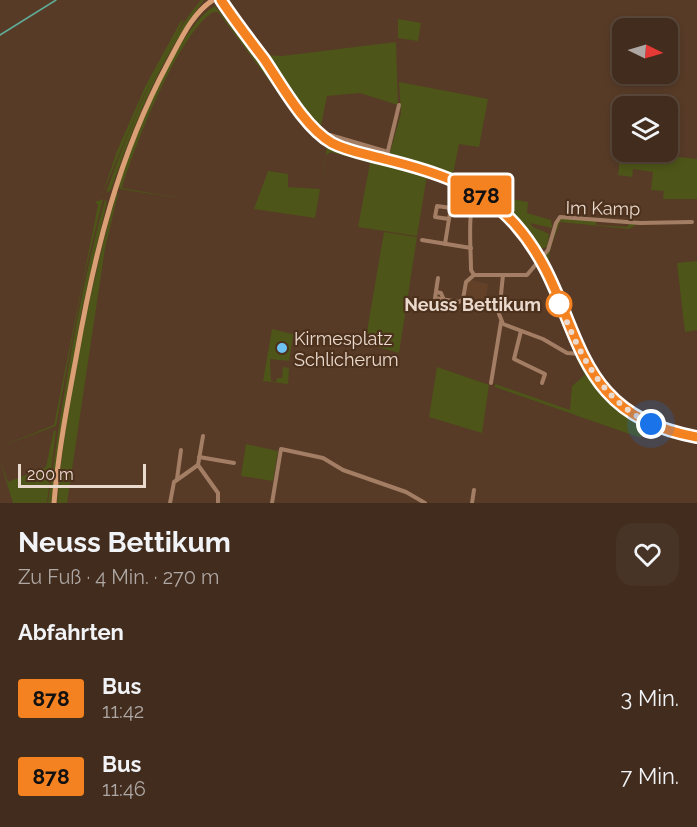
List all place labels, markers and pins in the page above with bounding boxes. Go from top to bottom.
marker: Neuss Bettikum [546,291,572,317]
place label: Neuss Bettikum [404,294,541,315]
place label: Kirmesplatz Schlicherum [294,328,399,370]
marker: Kirmesplatz Schlicherum [275,341,289,355]

